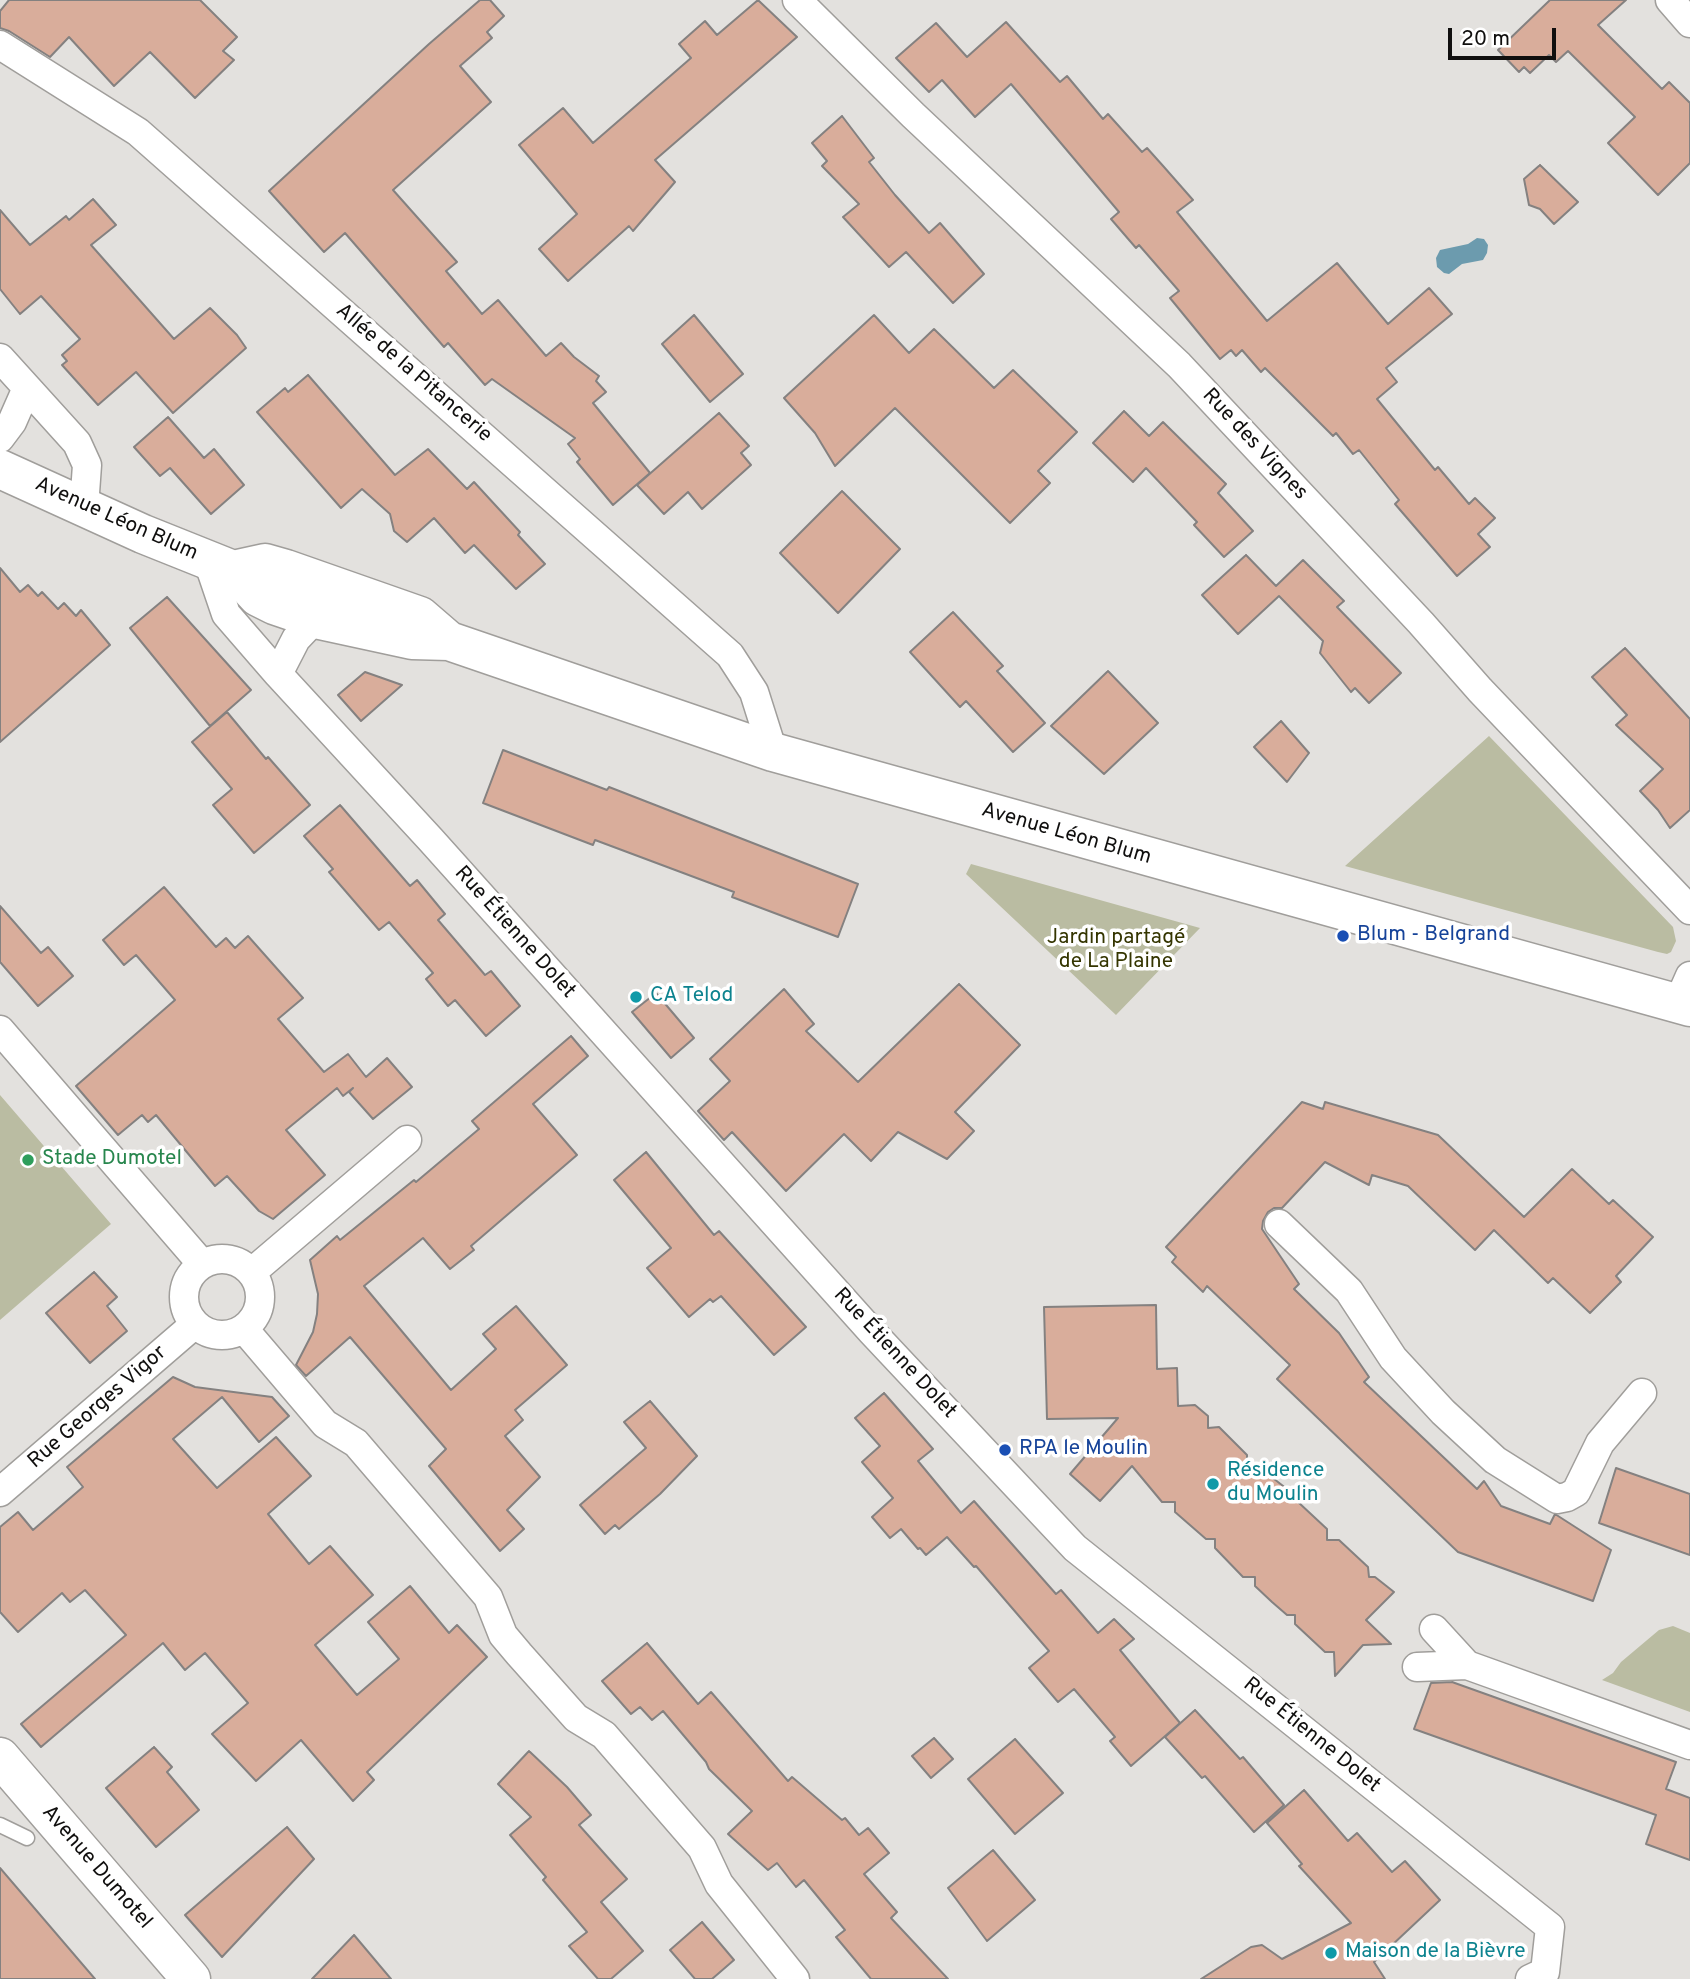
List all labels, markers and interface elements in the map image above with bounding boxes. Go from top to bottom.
scale bar [1452,14,1560,58]
text: 20 m [1461,26,1510,53]
street label: Allée de la Pitancerie [330,299,496,449]
street label: Rue des Vignes [1196,384,1312,506]
street label: Avenue Léon Blum [31,473,201,567]
street label: Avenue Léon Blum [978,799,1154,871]
street label: Rue Étienne Dolet [448,862,580,1004]
place label: Blum - Belgrand [1357,923,1510,949]
park label: Jardin partagé de La Plaine [1047,926,1185,976]
marker: Blum - Belgrand [1335,928,1351,944]
place label: CA Telod [650,984,733,1010]
marker: CA Telod [628,989,644,1005]
place label: Stade Dumotel [42,1147,182,1173]
marker: Stade Dumotel [20,1152,36,1168]
street label: Rue Étienne Dolet [827,1284,961,1424]
street label: Rue Georges Vigor [24,1341,172,1475]
place label: RPA le Moulin [1019,1437,1148,1463]
marker: RPA le Moulin [997,1442,1013,1458]
place label: Résidence du Moulin [1227,1459,1324,1509]
marker: Résidence du Moulin [1205,1476,1221,1492]
street label: Rue Étienne Dolet [1237,1673,1385,1799]
street label: Avenue Dumotel [35,1801,157,1935]
place label: Maison de la Bièvre [1345,1940,1525,1966]
marker: Maison de la Bièvre [1323,1945,1339,1961]

